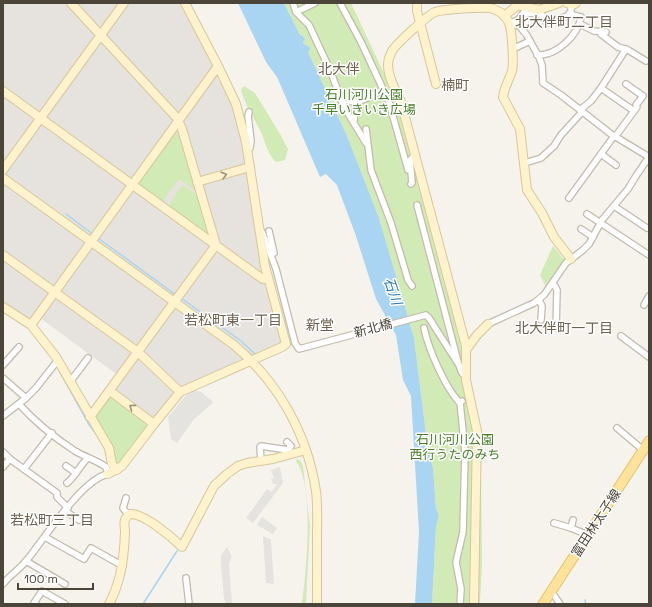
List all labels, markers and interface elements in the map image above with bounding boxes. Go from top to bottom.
district label: 北大伴町二丁目 [515,13,613,31]
district label: 北大伴 [318,60,360,78]
district label: 楠町 [441,76,469,94]
park label: 石川河川公園 千早いきいき広場 [312,86,416,118]
one-way arrow [220,171,227,180]
water label: 石川 [380,275,407,309]
district label: 若松町東一丁目 [184,311,282,329]
street label: 新北橋 [352,315,394,341]
district label: 新堂 [306,316,334,334]
district label: 北大伴町一丁目 [515,319,613,337]
one-way arrow [129,405,136,412]
park label: 石川河川公園 西行うたのみち [409,431,501,463]
street label: 富田林太子線 [568,486,624,560]
district label: 若松町三丁目 [10,511,94,529]
scale bar [18,565,93,591]
text: 100 m [24,571,58,587]

